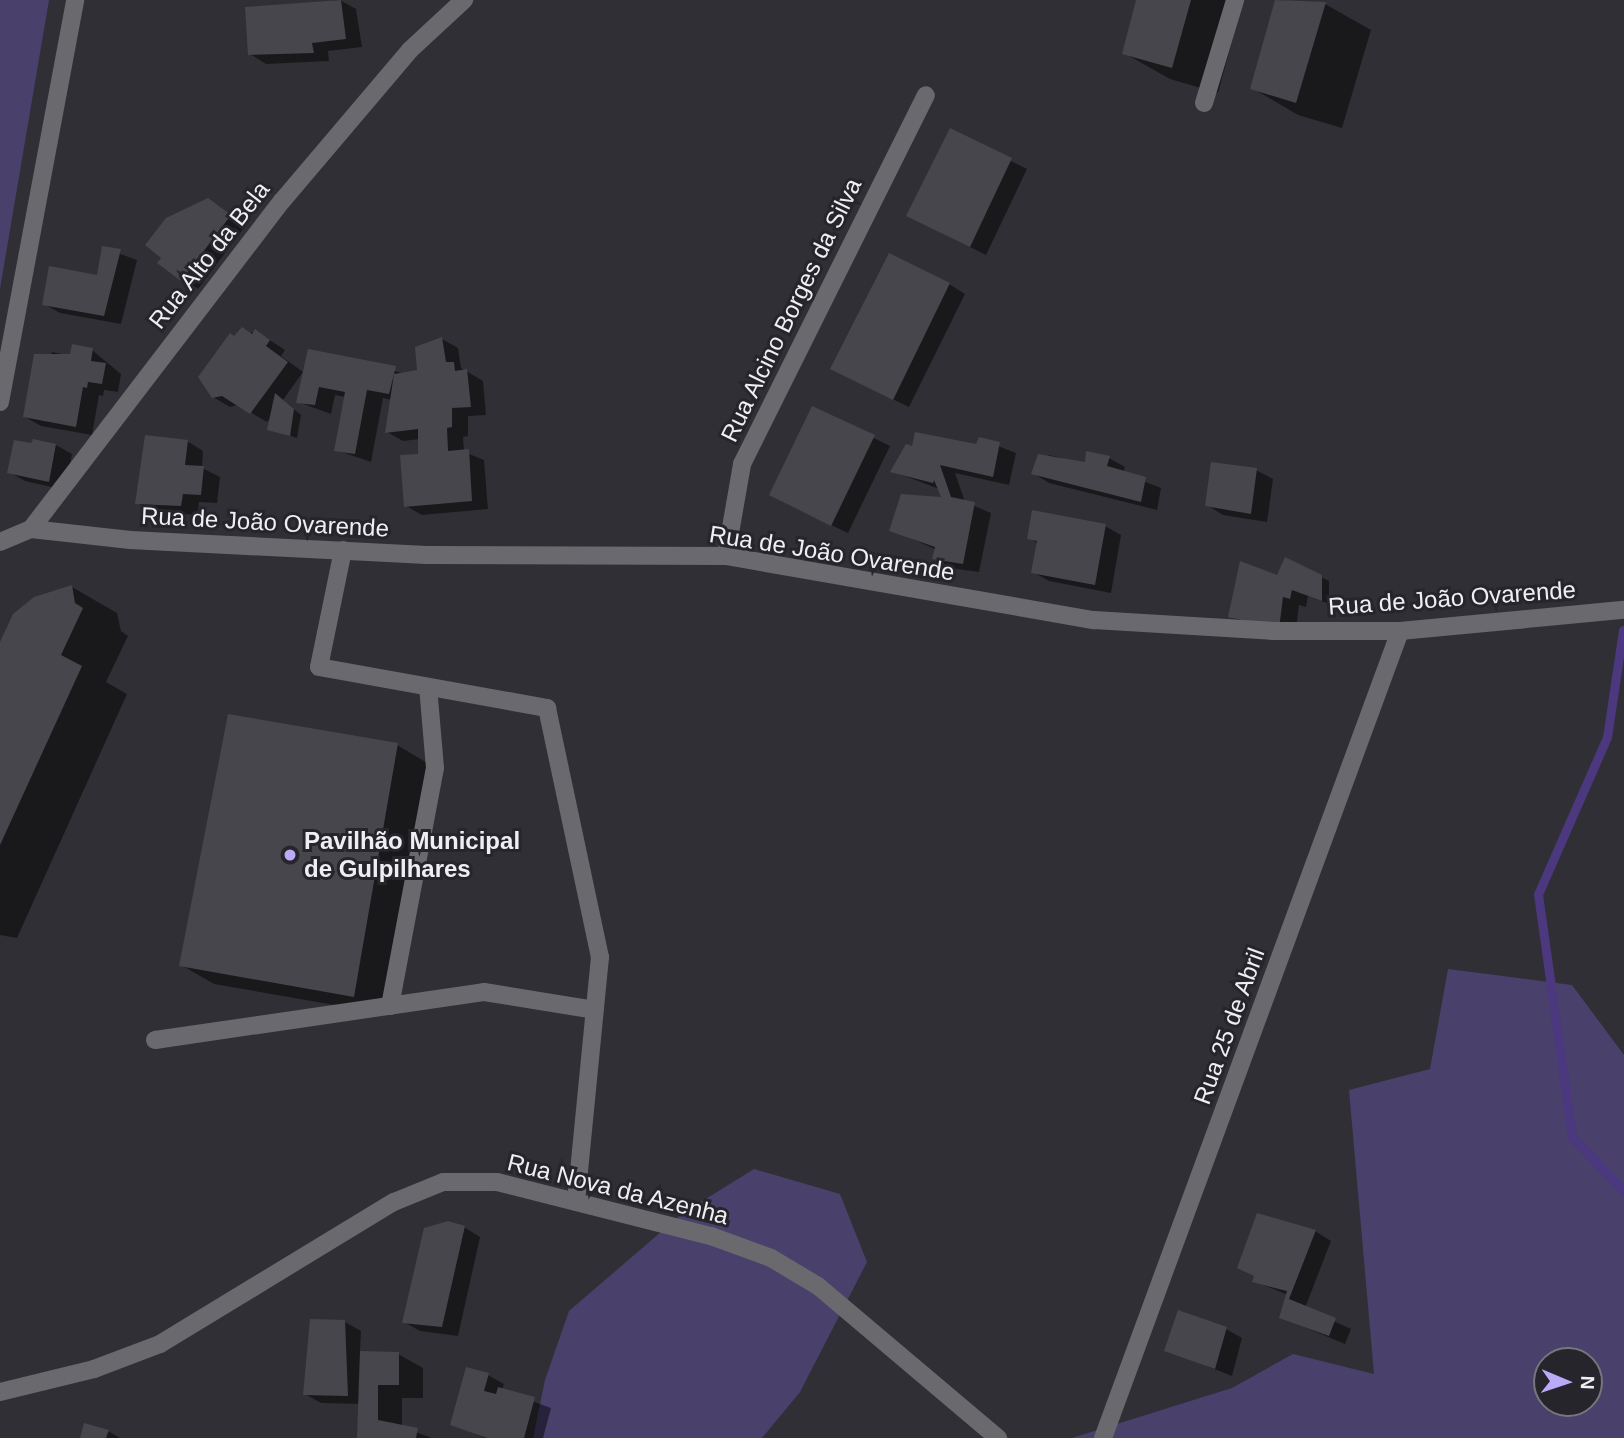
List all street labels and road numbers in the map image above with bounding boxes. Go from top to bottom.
street label: Rua Alcino Borges da Silva [714,173,868,447]
street label: Rua Alto da Bela [142,175,276,335]
street label: Rua de João Ovarende [140,501,390,543]
street label: Rua de João Ovarende [707,519,957,587]
street label: Rua de João Ovarende [1327,575,1577,621]
street label: Rua 25 de Abril [1187,943,1271,1109]
street label: Rua Nova da Azenha [504,1147,732,1231]

